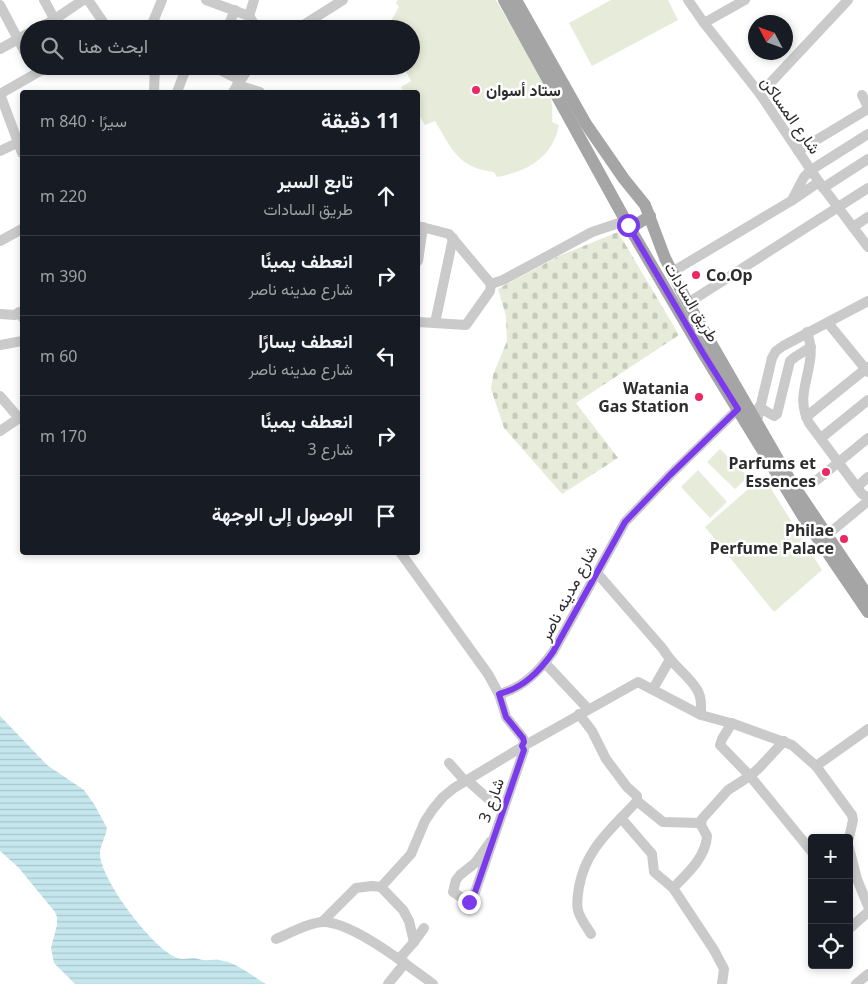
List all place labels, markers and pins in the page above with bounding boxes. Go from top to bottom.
place label: ستاد أسوان [486,79,561,101]
marker: ستاد أسوان [470,84,482,96]
place label: Co.Op [706,264,753,286]
marker: Co.Op [690,269,702,281]
place label: Watania Gas Station [598,377,689,417]
marker: Watania Gas Station [693,391,705,403]
place label: Parfums et Essences [728,452,816,492]
marker: Parfums et Essences [820,466,832,478]
place label: Philae Perfume Palace [710,519,834,559]
marker: Philae Perfume Palace [838,533,850,545]

